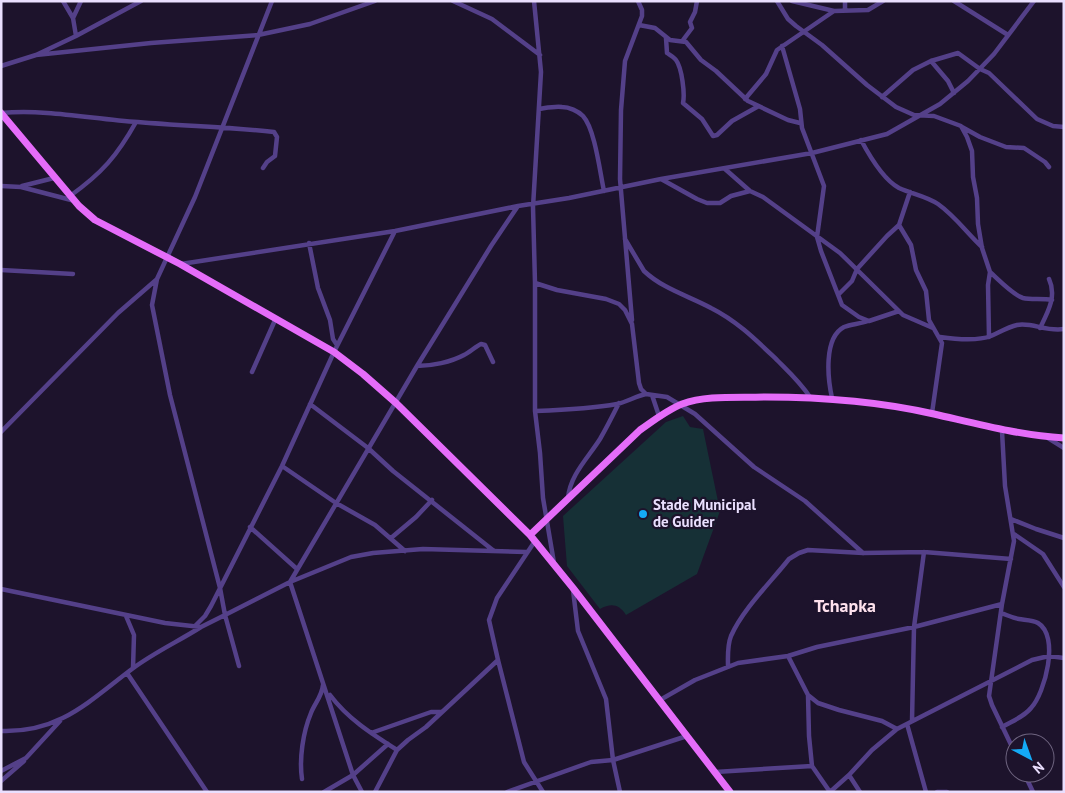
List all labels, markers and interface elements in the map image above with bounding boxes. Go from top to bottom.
place label: Stade Municipal de Guider [653,495,756,531]
marker: Stade Municipal de Guider [637,508,649,520]
district label: Tchapka [814,594,876,617]
north arrow [1005,733,1055,783]
text: N [1029,758,1048,778]

